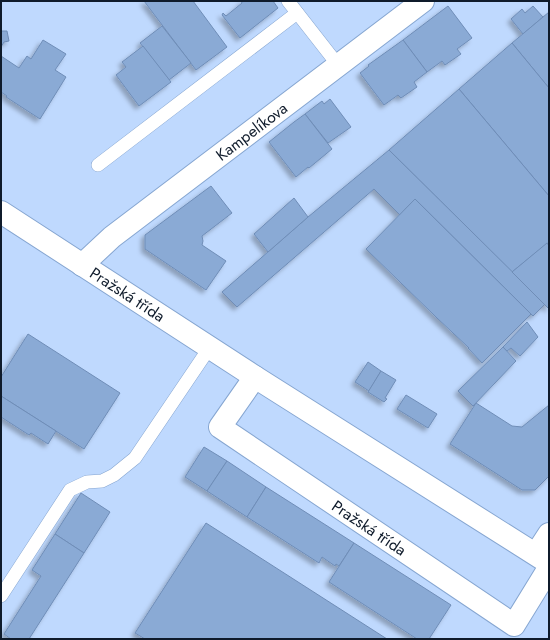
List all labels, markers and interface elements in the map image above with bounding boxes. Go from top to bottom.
street label: Kampelíkova [211,97,292,166]
street label: Pražská třída [86,261,170,327]
street label: Pražská třída [327,494,411,561]

